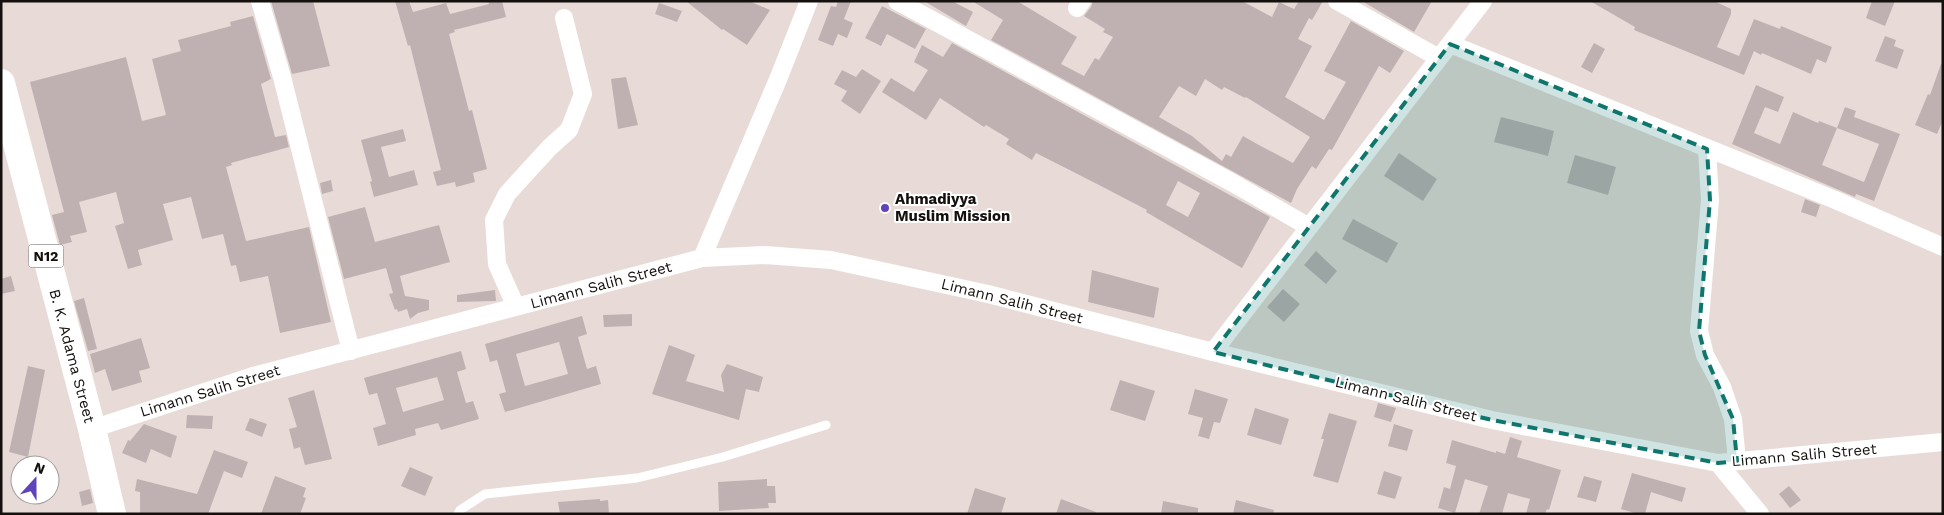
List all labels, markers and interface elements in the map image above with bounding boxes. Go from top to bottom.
place label: Ahmadiyya Muslim Mission [895,190,1010,225]
marker: Ahmadiyya Muslim Mission [879,202,891,214]
road number: N12 [28,245,64,268]
street label: Limann Salih Street [528,257,674,313]
street label: Limann Salih Street [939,275,1085,328]
street label: B. K. Adama Street [45,287,99,425]
street label: Limann Salih Street [138,361,283,421]
street label: Limann Salih Street [1333,373,1479,426]
street label: Limann Salih Street [1731,440,1878,470]
north arrow [10,455,60,505]
text: N [32,459,47,477]

